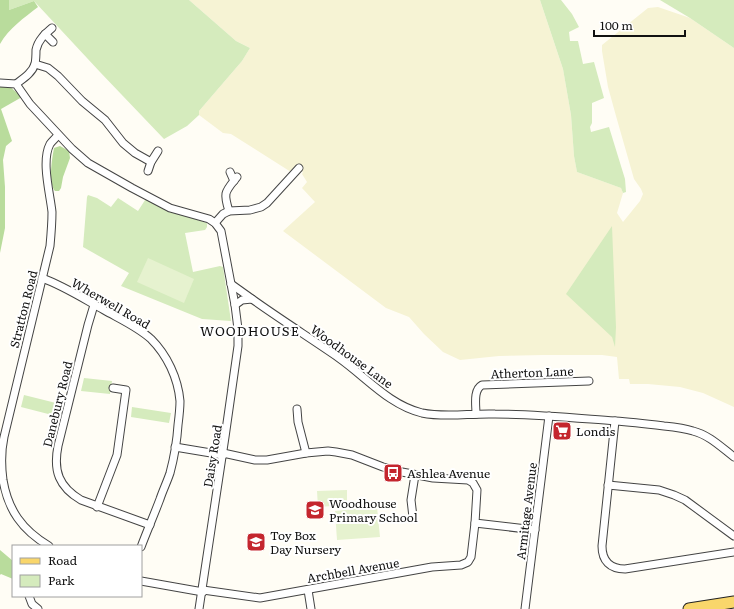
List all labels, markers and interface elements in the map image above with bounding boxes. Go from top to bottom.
scale bar [594,12,685,38]
text: 100 m [600,16,633,34]
street label: Stratton Road [5,268,41,350]
street label: Wherwell Road [68,273,154,333]
street label: Woodhouse Lane [307,320,397,392]
district label: WOODHOUSE [200,321,300,340]
street label: Danebury Road [38,358,77,449]
street label: Atherton Lane [490,362,574,382]
supermarket icon: Londis [551,420,573,442]
place label: Londis [576,422,616,440]
street label: Daisy Road [198,423,226,489]
street label: Armitage Avenue [511,461,541,561]
bus stop icon: Ashlea Avenue [382,462,404,484]
place label: Ashlea Avenue [407,464,490,482]
place label: Woodhouse Primary School [329,494,418,526]
school or university icon: Woodhouse Primary School [304,499,326,521]
place label: Toy Box Day Nursery [270,526,341,558]
school or university icon: Toy Box Day Nursery [245,531,267,553]
legend [12,545,142,597]
text: Road [48,551,78,569]
street label: Archbell Avenue [305,553,401,587]
text: Park [48,571,75,589]

